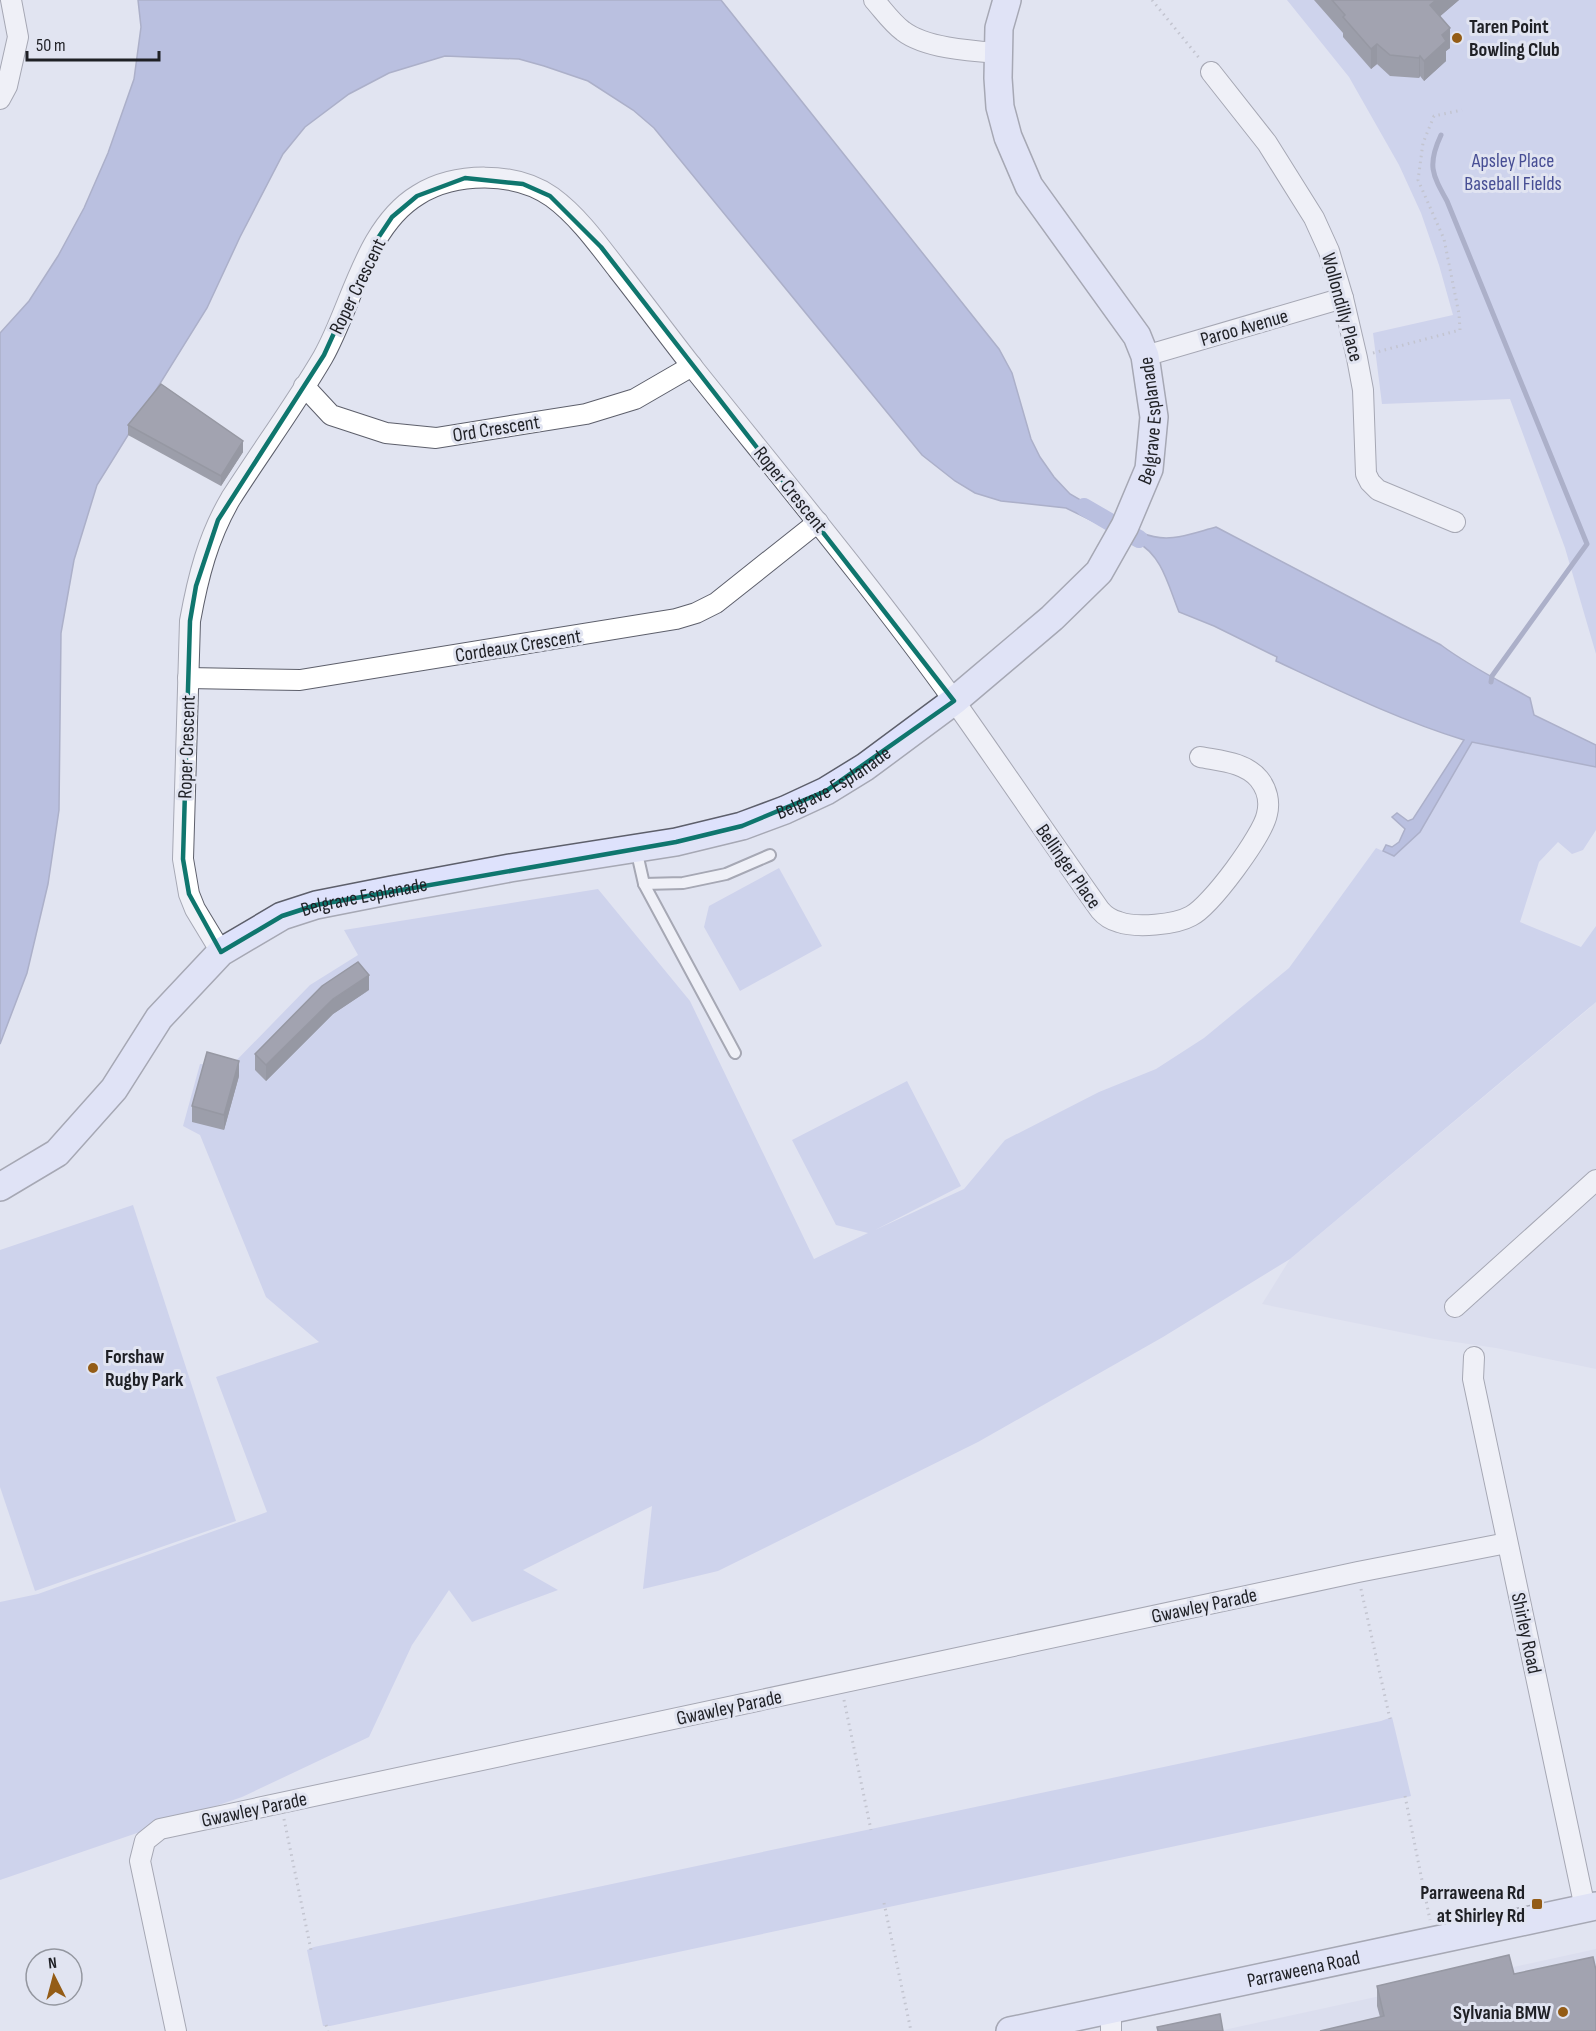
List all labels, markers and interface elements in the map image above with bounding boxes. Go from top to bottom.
place label: Taren Point Bowling Club [1469,15,1560,62]
scale bar [27,24,159,62]
marker: Taren Point Bowling Club [1450,31,1464,45]
text: 50 m [36,35,66,56]
park label: Apsley Place Baseball Fields [1464,149,1562,196]
street label: Roper Crescent [324,235,391,338]
street label: Wollondilly Place [1316,250,1368,364]
street label: Paroo Avenue [1198,304,1291,352]
street label: Belgrave Esplanade [1133,355,1167,488]
street label: Ord Crescent [451,410,541,448]
street label: Roper Crescent [748,442,832,537]
street label: Cordeaux Crescent [453,624,583,668]
street label: Roper Crescent [173,695,201,799]
street label: Belgrave Esplanade [773,741,896,825]
street label: Bellinger Place [1030,820,1106,913]
street label: Belgrave Esplanade [298,873,429,922]
place label: Forshaw Rugby Park [105,1345,184,1392]
marker: Forshaw Rugby Park [86,1361,100,1375]
street label: Gwawley Parade [1149,1583,1259,1629]
street label: Shirley Road [1506,1590,1546,1676]
street label: Gwawley Parade [674,1685,784,1731]
street label: Gwawley Parade [199,1787,309,1833]
place label: Parraweena Rd at Shirley Rd [1420,1881,1525,1928]
marker: Parraweena Rd at Shirley Rd [1530,1897,1544,1911]
street label: Parraweena Road [1245,1946,1362,1993]
north arrow [24,1947,84,2007]
text: N [47,1954,58,1973]
place label: Sylvania BMW [1453,2001,1551,2025]
marker: Sylvania BMW [1556,2005,1570,2019]

